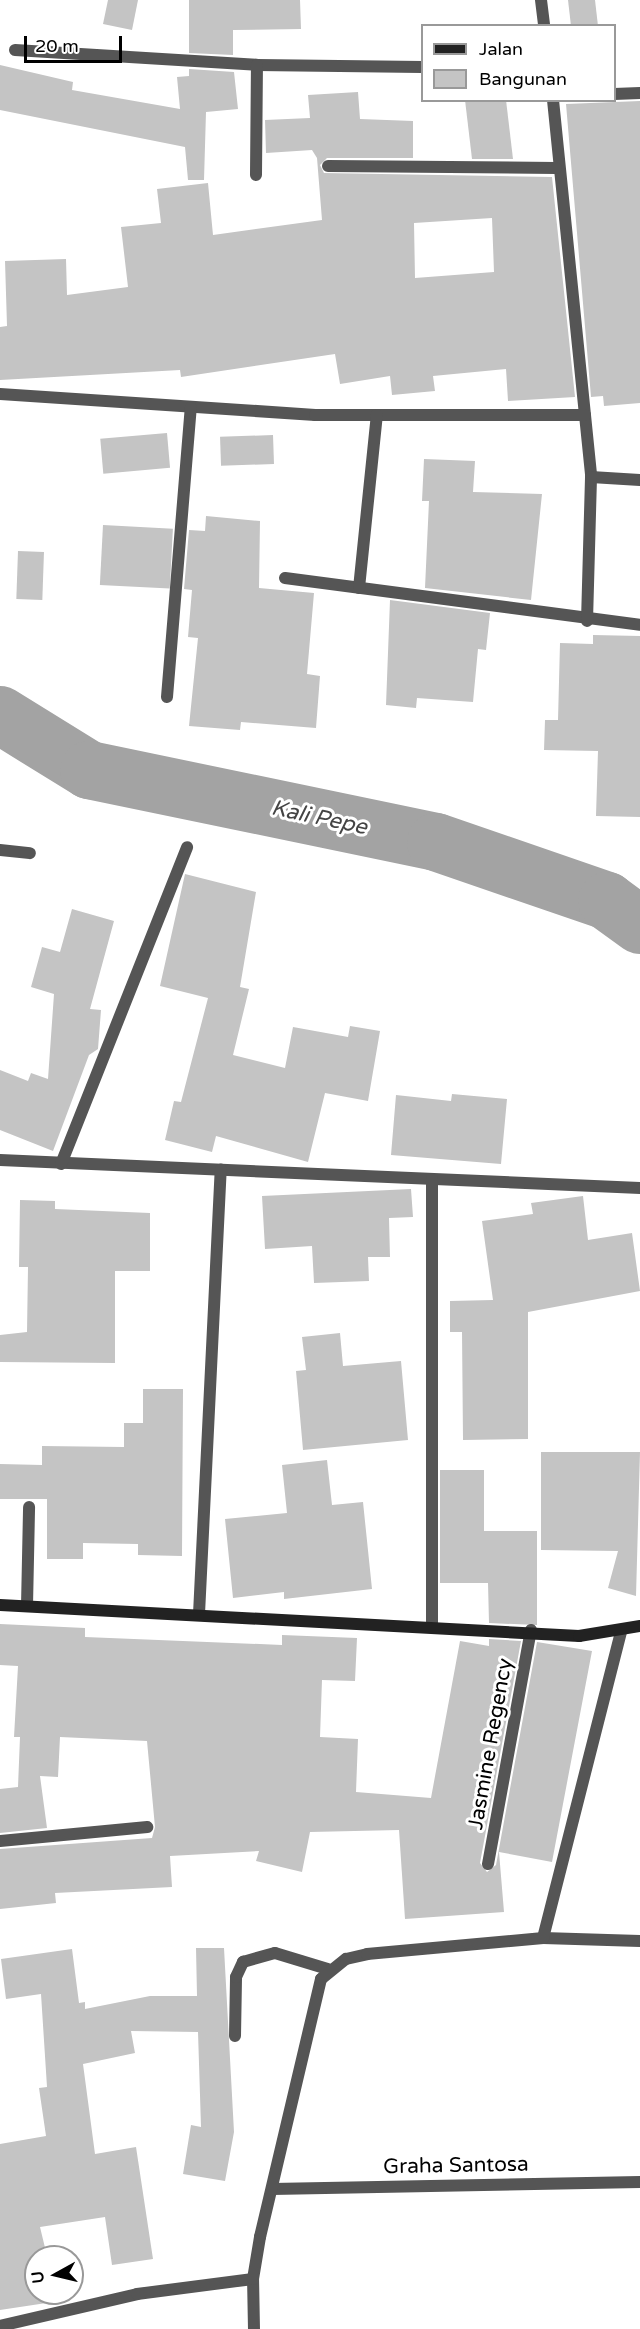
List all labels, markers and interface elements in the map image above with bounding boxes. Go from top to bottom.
scale bar [27,24,124,62]
legend [421,24,616,102]
text: 20 m [35,35,79,57]
text: Jalan [479,38,523,60]
text: Bangunan [479,68,567,90]
water label: Kali Pepe [269,795,369,841]
street label: Jasmine Regency [464,1656,518,1832]
street label: Graha Santosa [383,2152,529,2180]
north arrow [24,2245,84,2305]
text: U [27,2270,49,2285]

